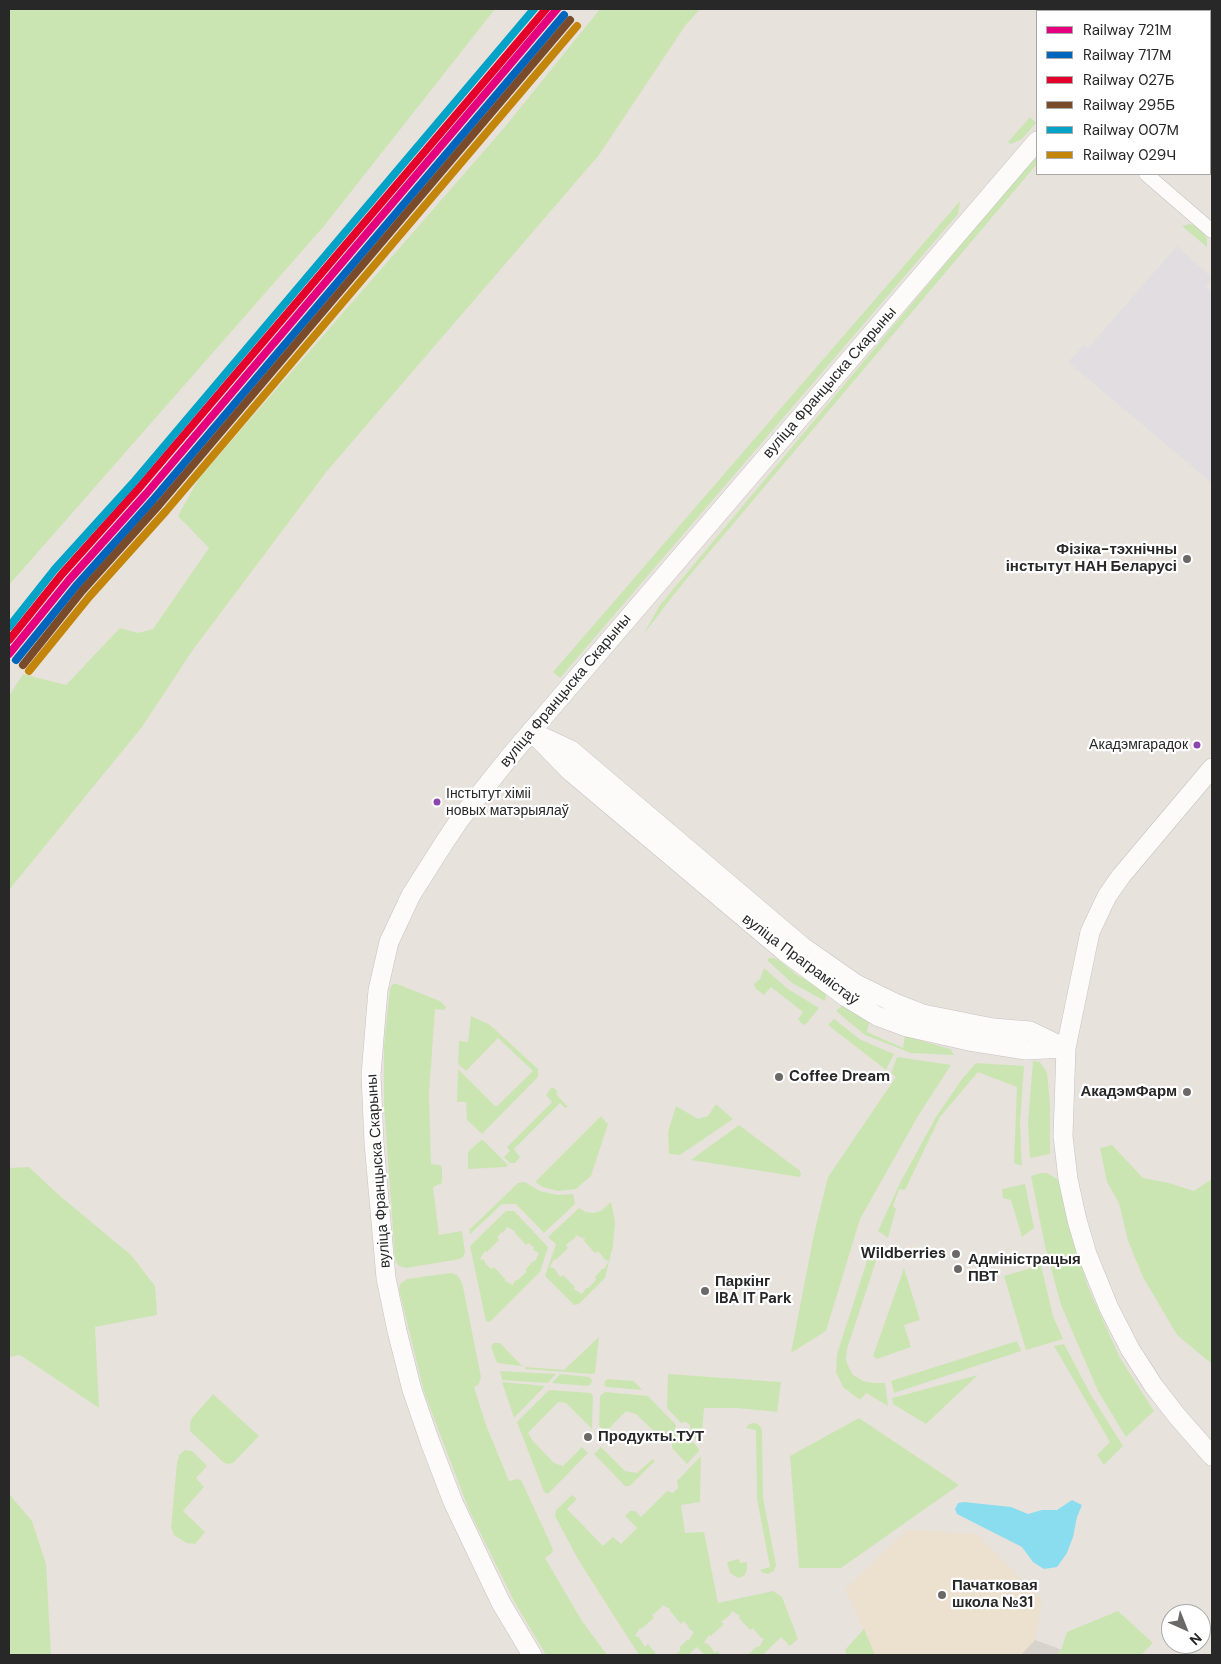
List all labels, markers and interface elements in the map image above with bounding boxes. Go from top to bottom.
legend [1036,10,1211,175]
text: Railway 721М [1083,20,1172,40]
text: Railway 717М [1083,45,1172,65]
text: Railway 027Б [1083,70,1175,90]
text: Railway 295Б [1083,95,1175,115]
text: Railway 007М [1083,120,1179,140]
text: Railway 029Ч [1083,145,1176,165]
street label: вуліца Францыска Скарыны [759,304,901,462]
place label: Фізіка-тэхнічны інстытут НАН Беларусі [1006,541,1177,576]
marker: Фізіка-тэхнічны інстытут НАН Беларусі [1181,553,1193,565]
street label: вуліца Францыска Скарыны [497,611,635,771]
place label: Акадэмгарадок [1089,737,1188,753]
marker: Акадэмгарадок [1192,740,1202,750]
place label: Інстытут хіміі новых матэрыялаў [446,786,569,819]
marker: Інстытут хіміі новых матэрыялаў [432,797,442,807]
street label: вуліца Праграмістаў [738,910,862,1010]
place label: Coffee Dream [789,1068,890,1086]
marker: Coffee Dream [773,1071,785,1083]
street label: вуліца Францыска Скарыны [363,1073,395,1269]
place label: АкадэмФарм [1080,1083,1177,1101]
marker: АкадэмФарм [1181,1086,1193,1098]
place label: Wildberries [861,1245,946,1263]
marker: Wildberries [950,1248,962,1260]
place label: Адміністрацыя ПВТ [968,1251,1081,1286]
marker: Адміністрацыя ПВТ [952,1263,964,1275]
place label: Паркінг IBA IT Park [715,1273,792,1308]
marker: Паркінг IBA IT Park [699,1285,711,1297]
place label: Продукты.ТУТ [598,1428,704,1446]
marker: Продукты.ТУТ [582,1431,594,1443]
place label: Пачатковая школа №31 [952,1577,1038,1612]
marker: Пачатковая школа №31 [936,1589,948,1601]
north arrow [1161,1604,1211,1654]
text: N [1186,1629,1206,1649]

